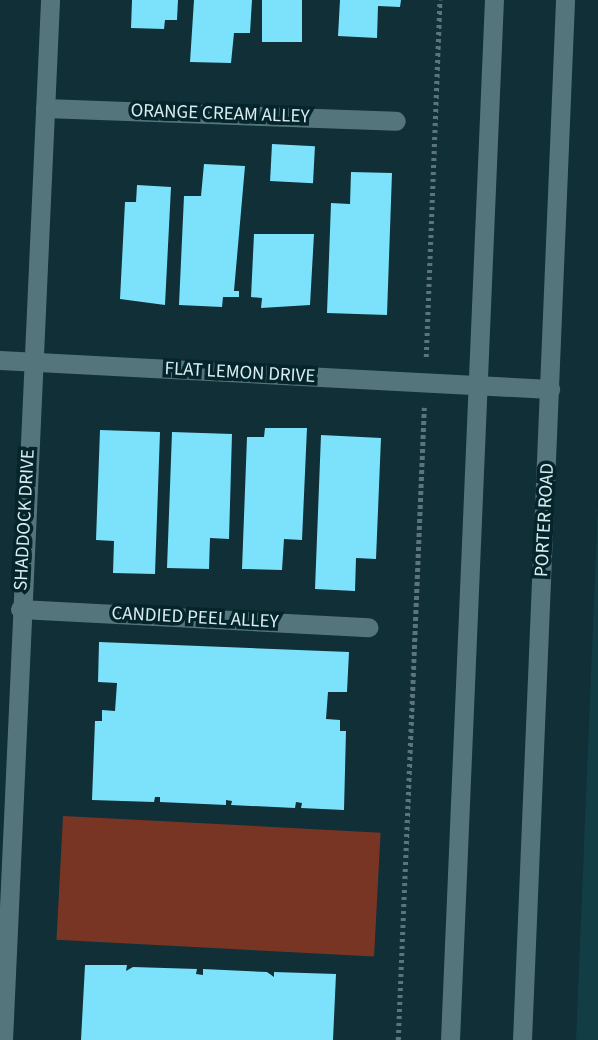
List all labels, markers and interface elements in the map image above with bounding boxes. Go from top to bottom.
street label: ORANGE CREAM ALLEY [130,99,310,129]
street label: FLAT LEMON DRIVE [164,358,316,388]
street label: SHADDOCK DRIVE [10,449,40,591]
street label: PORTER ROAD [531,462,559,578]
street label: CANDIED PEEL ALLEY [111,602,279,634]

